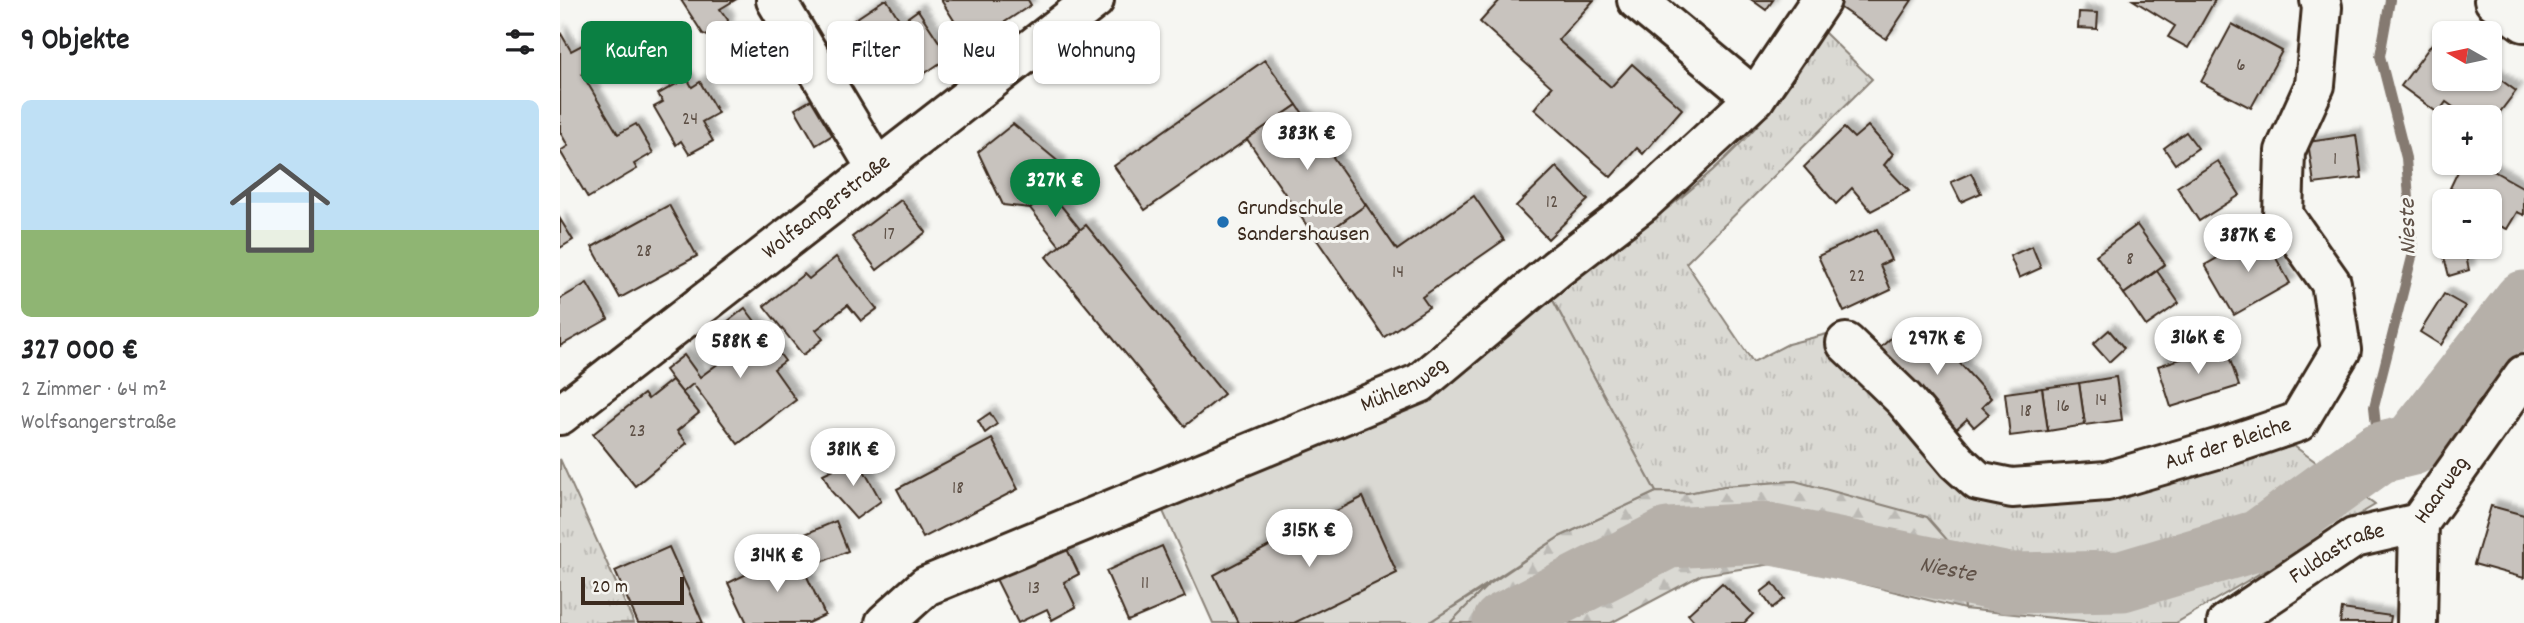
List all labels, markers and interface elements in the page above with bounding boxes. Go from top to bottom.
text: 9 Objekte [21,21,129,64]
chip: Kaufen [581,21,692,84]
chip: Mieten [706,21,813,84]
chip: Filter [827,21,924,84]
chip: Neu [938,21,1019,84]
chip: Wohnung [1033,21,1160,84]
north arrow [2432,21,2502,91]
map controls [2432,21,2502,259]
icon: filters [501,23,539,61]
house number: 6 [2236,53,2246,80]
button: + [2432,105,2502,175]
house number: 24 [682,107,698,134]
pin: 383K € [1250,113,1364,172]
text: 383K € [1278,118,1336,151]
icon: home [217,145,343,271]
street label: Wolfsangerstraße [755,147,898,268]
house number: 1 [2333,147,2337,174]
pin: 327K € [998,160,1112,219]
text: 327K € [1026,165,1084,198]
button: − [2432,189,2502,259]
house number: 12 [1546,190,1558,217]
place label: Grundschule Sandershausen [1237,193,1369,252]
water label: Nieste [2391,197,2426,255]
marker: Grundschule Sandershausen [1215,214,1231,230]
pin: 387K € [2191,215,2305,274]
text: 387K € [2220,220,2276,253]
house number: 17 [883,222,895,249]
house number: 28 [636,239,652,266]
house number: 8 [2126,247,2134,274]
house number: 14 [1392,260,1404,287]
house number: 22 [1849,264,1865,291]
pin: 316K € [2141,316,2255,376]
pin: 297K € [1880,318,1994,377]
pin: 588K € [683,320,797,380]
text: 316K € [2170,322,2226,355]
text: 297K € [1908,323,1966,356]
text: 588K € [711,326,769,359]
text: 327 000 € [21,331,138,374]
street label: Mühlenweg [1356,350,1455,422]
text: 2 Zimmer · 64 m² [21,374,167,407]
house number: 14 [2095,388,2107,415]
house number: 16 [2056,394,2070,421]
house number: 18 [2020,399,2032,426]
text: Wolfsangerstraße [21,407,176,440]
street label: Auf der Bleiche [2161,409,2296,480]
house number: 23 [629,419,645,446]
pin: 381K € [796,428,910,488]
text: 381K € [826,434,880,467]
street label: Haarweg [2406,449,2478,531]
house number: 18 [952,476,964,503]
pin: 315K € [1252,510,1366,569]
text: 315K € [1282,515,1336,548]
street label: Fuldastraße [2283,515,2388,593]
pin: 314K € [720,534,834,594]
text: 314K € [750,540,804,573]
water label: Nieste [1916,548,1980,593]
house number: 11 [1141,571,1149,598]
scale bar [581,574,684,606]
text: 20 m [592,575,628,602]
house number: 13 [1028,576,1040,603]

